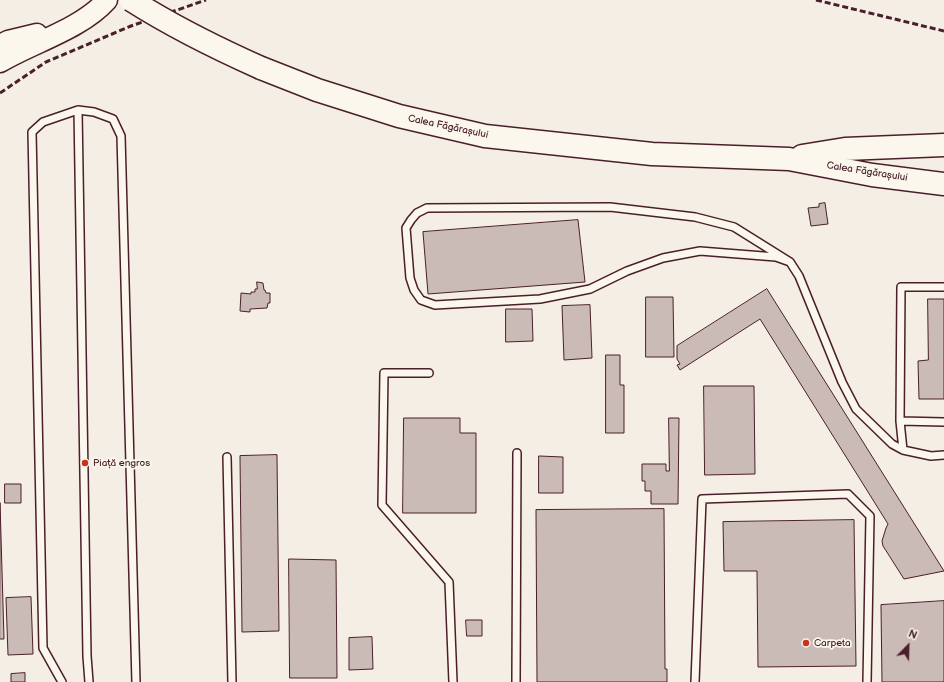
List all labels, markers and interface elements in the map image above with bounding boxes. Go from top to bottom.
street label: Calea Făgărașului [407,113,489,141]
street label: Calea Făgărașului [826,160,908,184]
place label: Piață engros [93,457,150,469]
marker: Piață engros [80,458,90,468]
north arrow [888,626,928,666]
text: N [907,627,919,642]
place label: Carpeta [814,637,851,649]
marker: Carpeta [801,638,811,648]

